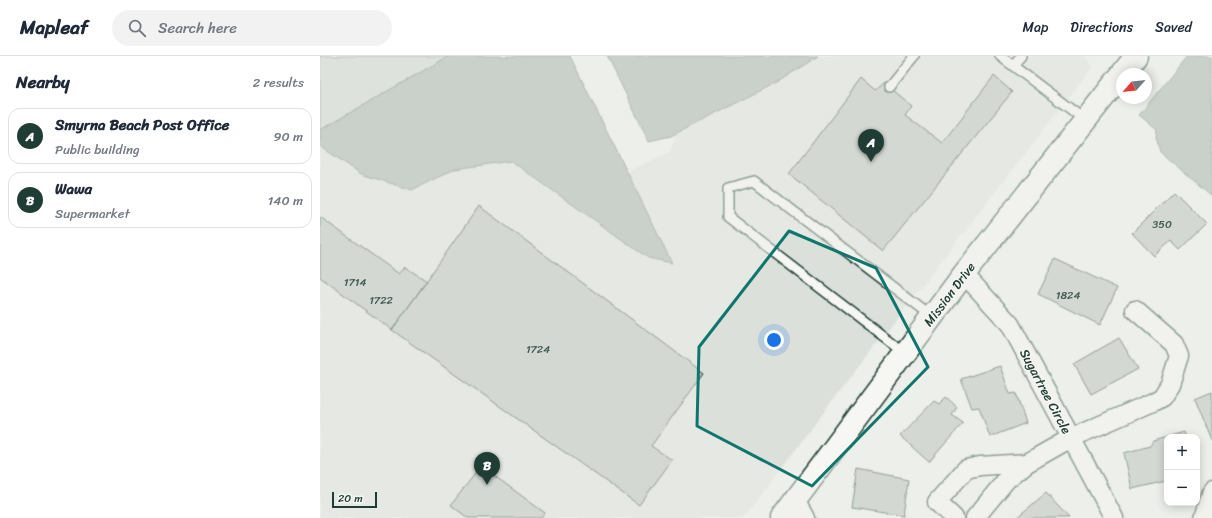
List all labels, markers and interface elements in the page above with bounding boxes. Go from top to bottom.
search box [112,10,392,46]
text: Mapleaf [20,11,88,44]
text: Search here [158,15,237,41]
text: Map [1022,15,1048,40]
text: Directions [1070,15,1133,40]
text: Saved [1155,15,1192,40]
icon: search [126,17,148,39]
text: Nearby [16,67,70,97]
north arrow [1116,68,1152,104]
text: 2 results [253,71,304,94]
text: Smyrna Beach Post Office [55,112,229,138]
text: A [26,125,34,148]
text: 90 m [273,125,303,148]
pin: A [858,129,884,162]
text: Public building [55,138,140,161]
text: Wawa [55,176,92,202]
text: B [26,189,34,212]
text: 140 m [268,189,303,212]
text: Supermarket [55,202,130,225]
house number: 350 [1152,215,1172,234]
street label: Mission Drive [917,257,982,332]
house number: 1714 [344,273,366,292]
house number: 1824 [1056,286,1080,305]
house number: 1722 [369,291,393,310]
your location [764,330,784,350]
house number: 1724 [526,340,550,359]
street label: Sugartree Circle [1013,344,1078,438]
map controls [1164,434,1200,506]
button: + [1164,434,1200,470]
pin: B [474,452,500,485]
button: − [1164,470,1200,506]
text: 20 m [338,489,363,508]
scale bar [332,490,377,509]

